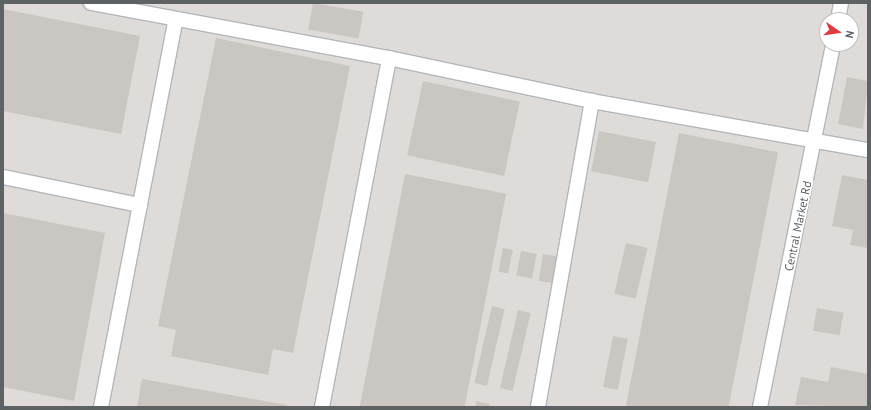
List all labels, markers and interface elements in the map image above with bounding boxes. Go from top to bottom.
north arrow [819,12,859,52]
text: N [842,29,857,40]
street label: Central Market Rd [781,180,815,272]

